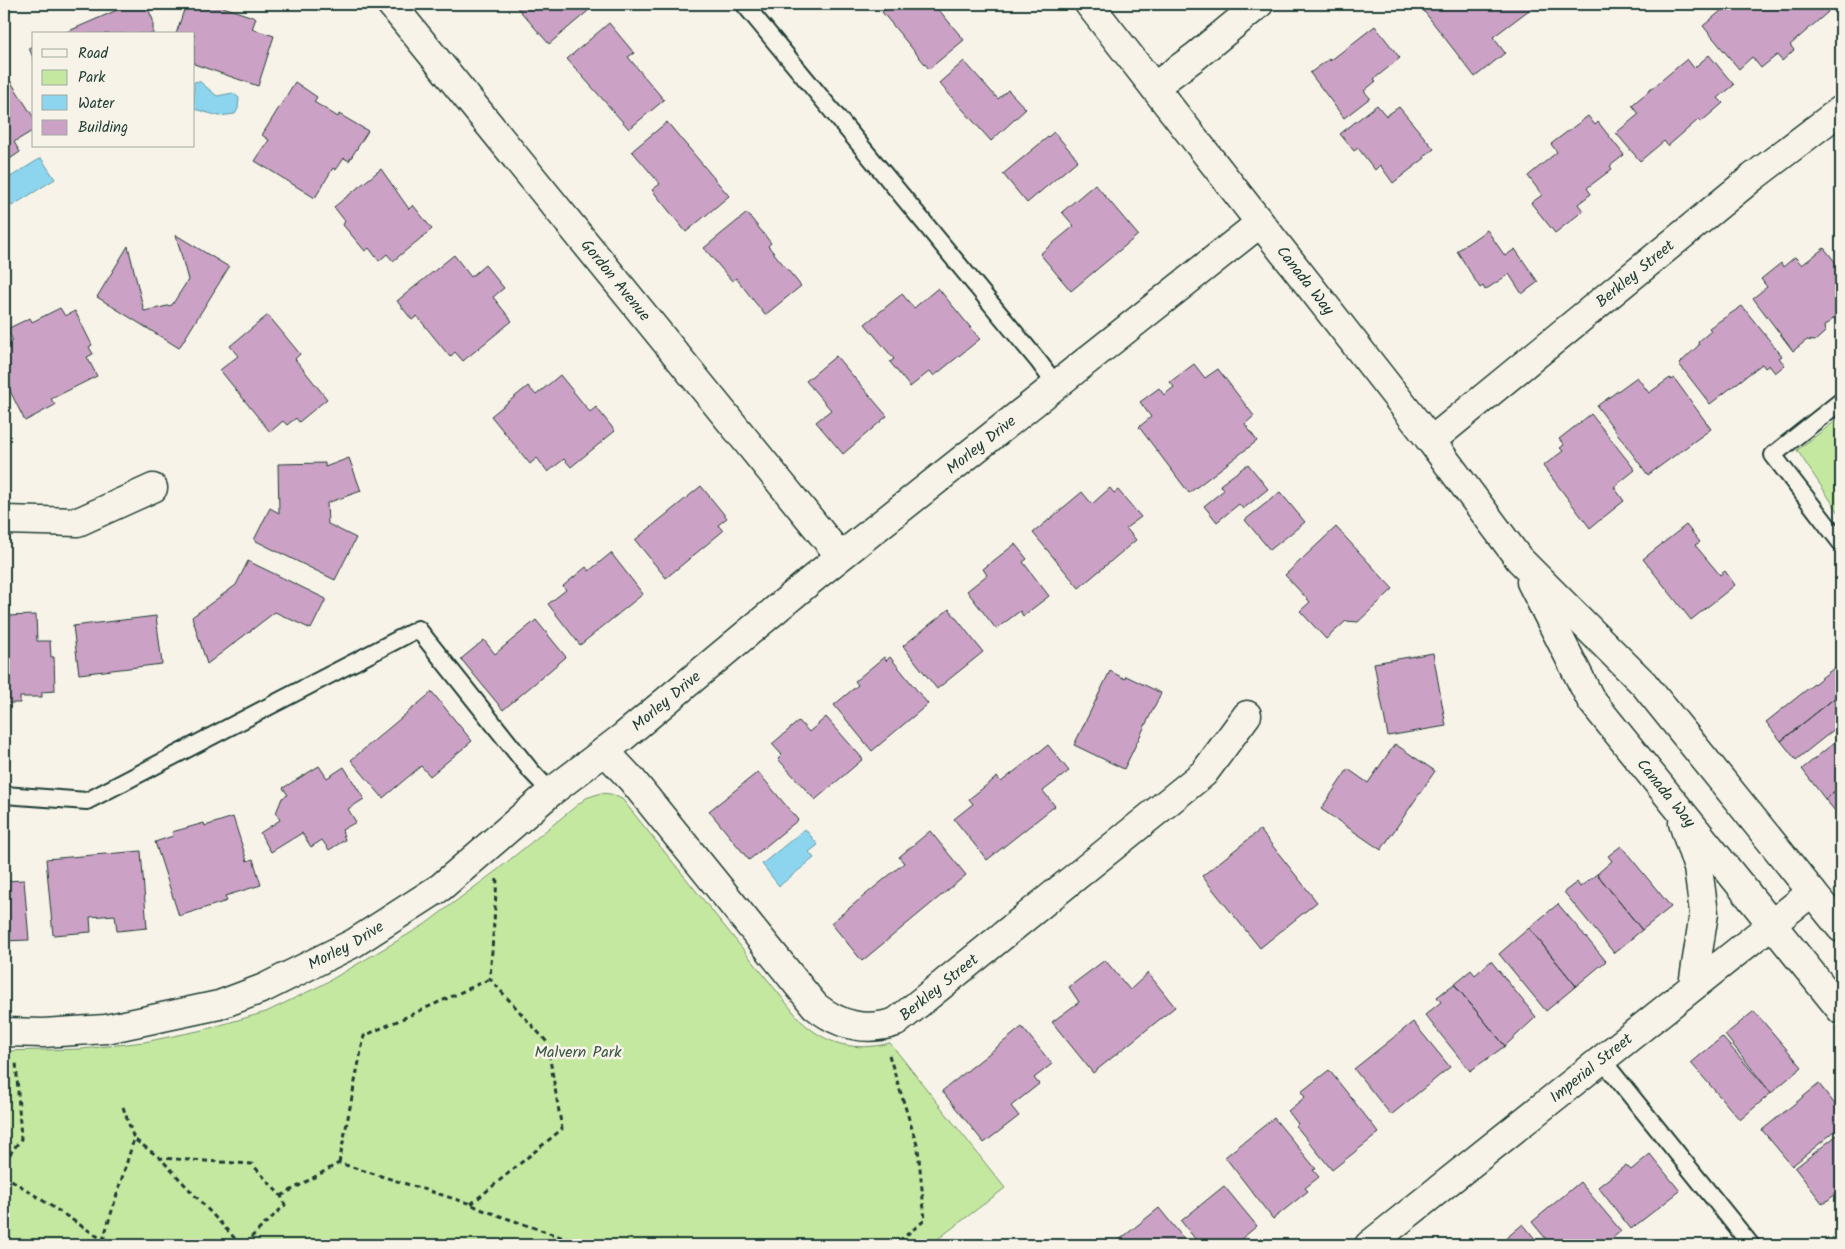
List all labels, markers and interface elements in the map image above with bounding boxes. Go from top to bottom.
legend [32,32,195,148]
text: Road [78,42,109,66]
text: Park [78,66,106,90]
text: Water [78,92,115,116]
text: Building [78,116,128,140]
street label: Berkley Street [1590,233,1681,314]
street label: Gordon Avenue [575,234,657,327]
street label: Canada Way [1270,240,1341,321]
street label: Morley Drive [941,409,1022,481]
street label: Morley Drive [626,665,706,737]
street label: Canada Way [1630,753,1702,833]
street label: Morley Drive [304,914,389,977]
street label: Berkley Street [894,947,985,1027]
street label: Imperial Street [1544,1027,1639,1109]
park label: Malvern Park [534,1040,622,1065]

